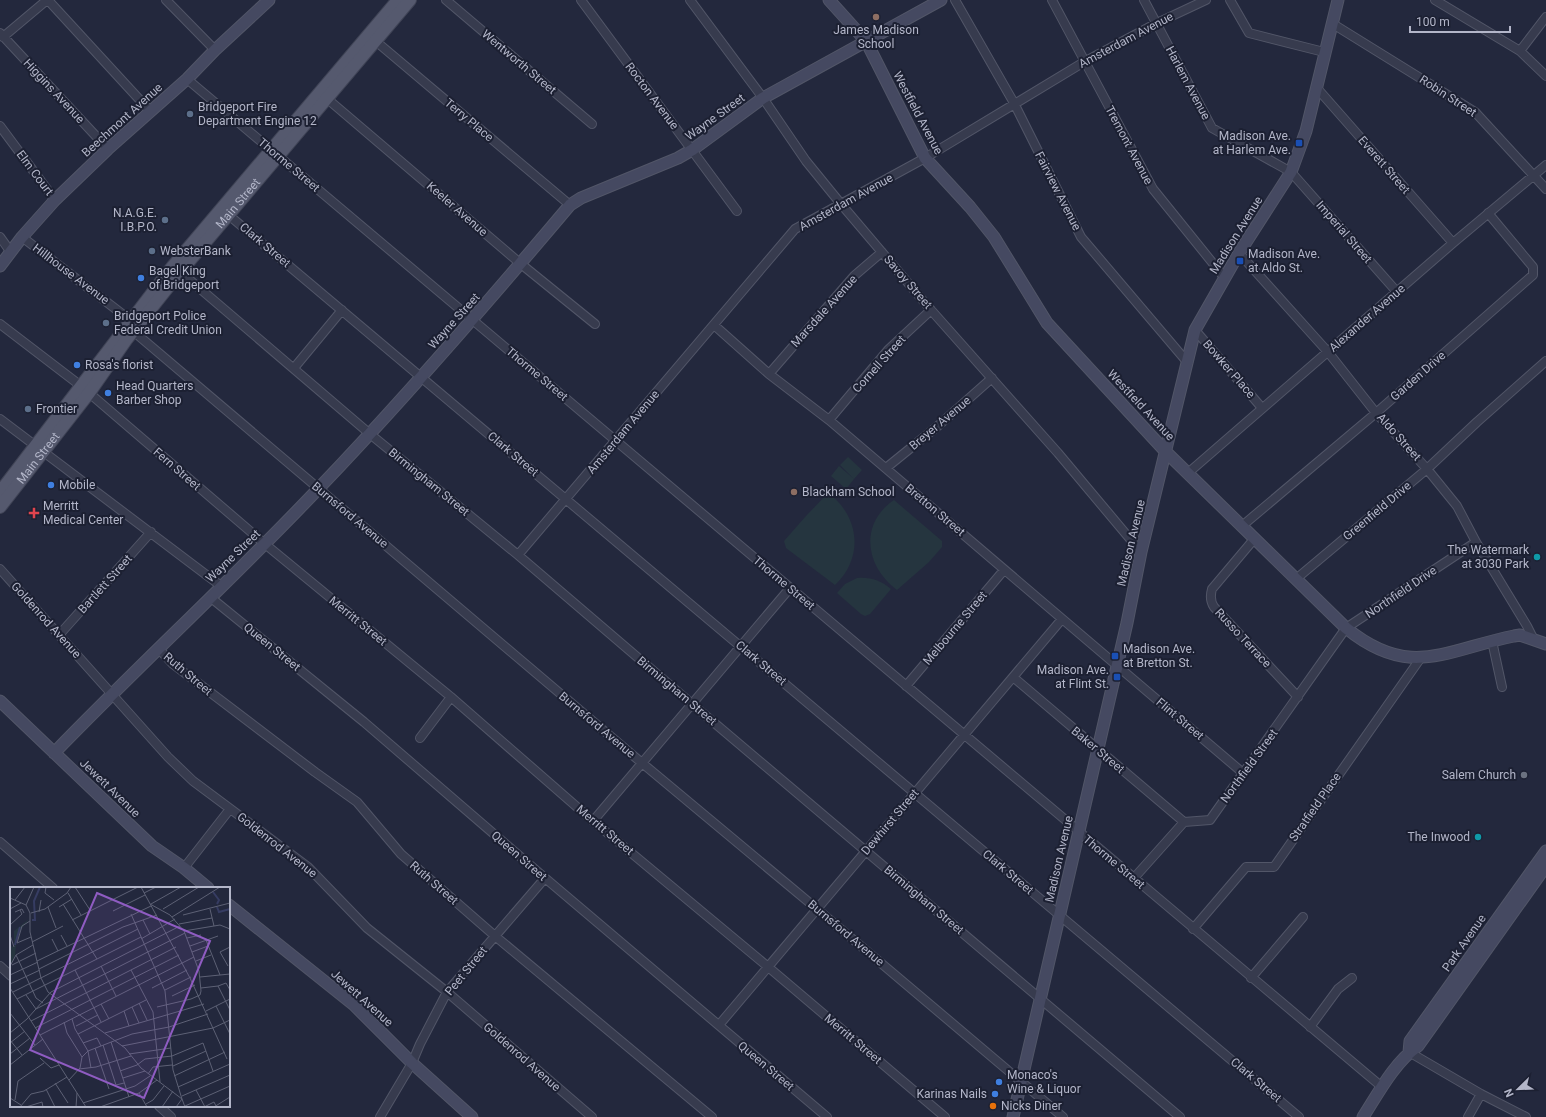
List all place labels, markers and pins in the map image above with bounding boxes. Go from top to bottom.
marker: James Madison School [871,12,881,22]
place label: James Madison School [833,23,919,51]
place label: Bridgeport Fire Department Engine 12 [198,100,317,128]
marker: Bridgeport Fire Department Engine 12 [185,109,195,119]
place label: Madison Ave. at Harlem Ave. [1213,129,1291,157]
marker: Madison Ave. at Harlem Ave. [1294,138,1304,148]
place label: N.A.G.E. I.B.P.O. [113,206,157,234]
marker: N.A.G.E. I.B.P.O. [160,215,170,225]
place label: WebsterBank [160,244,232,258]
marker: WebsterBank [147,246,157,256]
place label: Madison Ave. at Aldo St. [1248,247,1320,275]
marker: Madison Ave. at Aldo St. [1235,256,1245,266]
place label: Bagel King of Bridgeport [149,264,219,292]
marker: Bagel King of Bridgeport [136,273,146,283]
place label: Bridgeport Police Federal Credit Union [114,309,222,337]
marker: Bridgeport Police Federal Credit Union [101,318,111,328]
place label: Rosa's florist [85,358,153,372]
marker: Rosa's florist [72,360,82,370]
place label: Head Quarters Barber Shop [116,379,194,407]
marker: Head Quarters Barber Shop [103,388,113,398]
place label: Frontier [36,402,77,416]
marker: Frontier [23,404,33,414]
place label: Mobile [59,478,95,492]
marker: Mobile [46,480,56,490]
place label: Blackham School [802,485,895,499]
marker: Blackham School [789,487,799,497]
place label: Merritt Medical Center [43,499,123,527]
marker: Merritt Medical Center [28,507,40,519]
place label: The Watermark at 3030 Park [1447,543,1530,571]
marker: The Watermark at 3030 Park [1532,552,1542,562]
place label: Madison Ave. at Bretton St. [1123,642,1195,670]
marker: Madison Ave. at Bretton St. [1110,651,1120,661]
place label: Madison Ave. at Flint St. [1037,663,1109,691]
marker: Madison Ave. at Flint St. [1112,672,1122,682]
place label: Salem Church [1442,768,1516,782]
marker: Salem Church [1519,770,1529,780]
place label: The Inwood [1408,830,1470,844]
marker: The Inwood [1473,832,1483,842]
place label: Monaco's Wine & Liquor [1007,1068,1081,1096]
marker: Monaco's Wine & Liquor [994,1077,1004,1087]
place label: Karinas Nails [917,1087,987,1101]
marker: Karinas Nails [990,1089,1000,1099]
place label: Nicks Diner [1001,1099,1062,1113]
marker: Nicks Diner [988,1101,998,1111]

